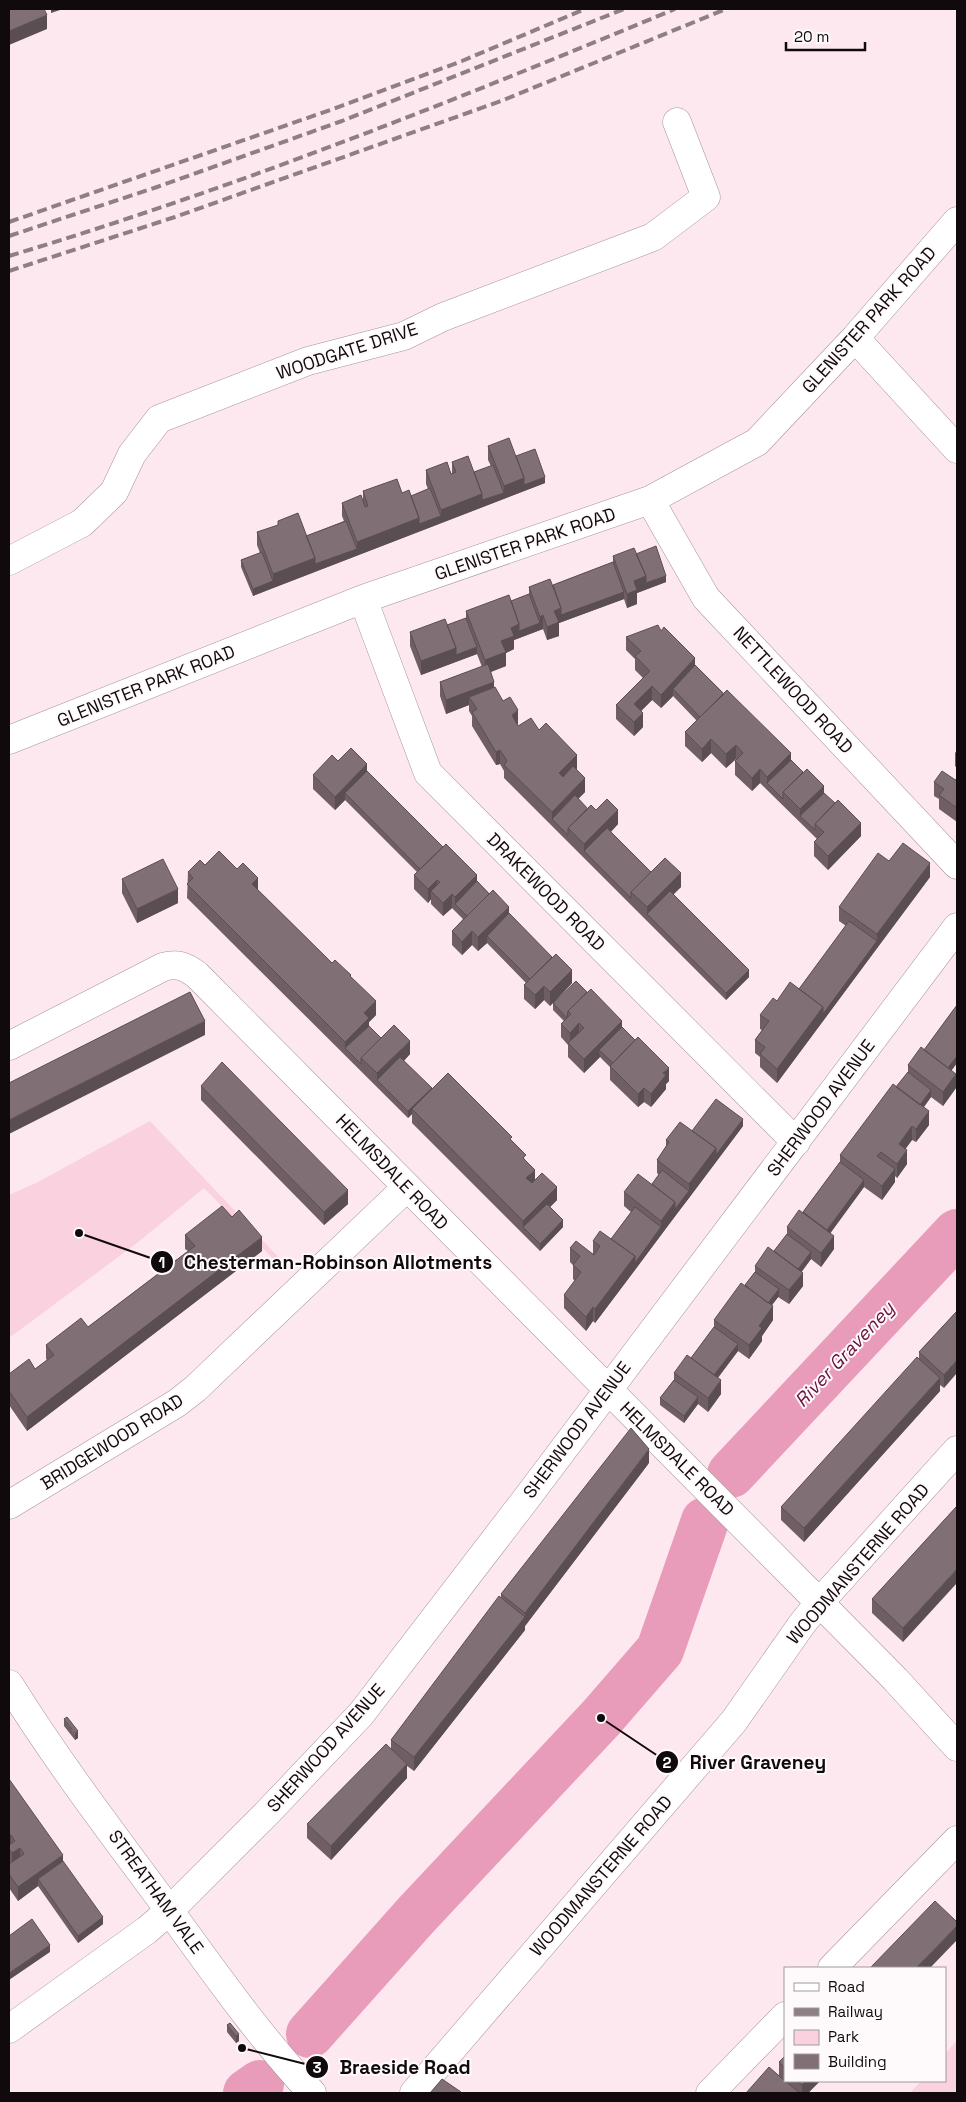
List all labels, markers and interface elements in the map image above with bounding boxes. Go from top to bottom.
scale bar [786,20,865,52]
text: 20 m [794,27,829,46]
street label: GLENISTER PARK ROAD [797,241,941,398]
street label: WOODGATE DRIVE [273,317,420,384]
street label: GLENISTER PARK ROAD [431,502,618,585]
street label: NETTLEWOOD ROAD [729,621,858,758]
street label: GLENISTER PARK ROAD [53,639,238,732]
street label: DRAKEWOOD ROAD [482,828,610,956]
street label: SHERWOOD AVENUE [762,1035,880,1181]
street label: HELMSDALE ROAD [331,1109,454,1234]
callout: Chesterman-Robinson Allotments [149,1245,503,1279]
text: Chesterman-Robinson Allotments [184,1250,492,1275]
text: 1 [159,1253,165,1272]
water label: River Graveney [789,1295,901,1412]
street label: SHERWOOD AVENUE [518,1357,636,1503]
street label: BRIDGEWOOD ROAD [36,1388,187,1495]
street label: HELMSDALE ROAD [615,1397,739,1521]
street label: WOODMANSTERNE ROAD [781,1478,934,1649]
street label: SHERWOOD AVENUE [262,1678,390,1817]
callout: River Graveney [655,1745,836,1779]
text: River Graveney [690,1750,826,1775]
text: 2 [663,1753,672,1772]
street label: WOODMANSTERNE ROAD [524,1790,677,1961]
street label: STREATHAM VALE [104,1825,209,1958]
legend [784,1967,946,2082]
text: Road [828,1977,865,1996]
text: Railway [828,2002,883,2021]
text: Park [828,2027,859,2046]
callout: Braeside Road [304,2050,480,2084]
text: Building [828,2052,887,2071]
text: Braeside Road [339,2055,471,2080]
text: 3 [312,2058,322,2077]

